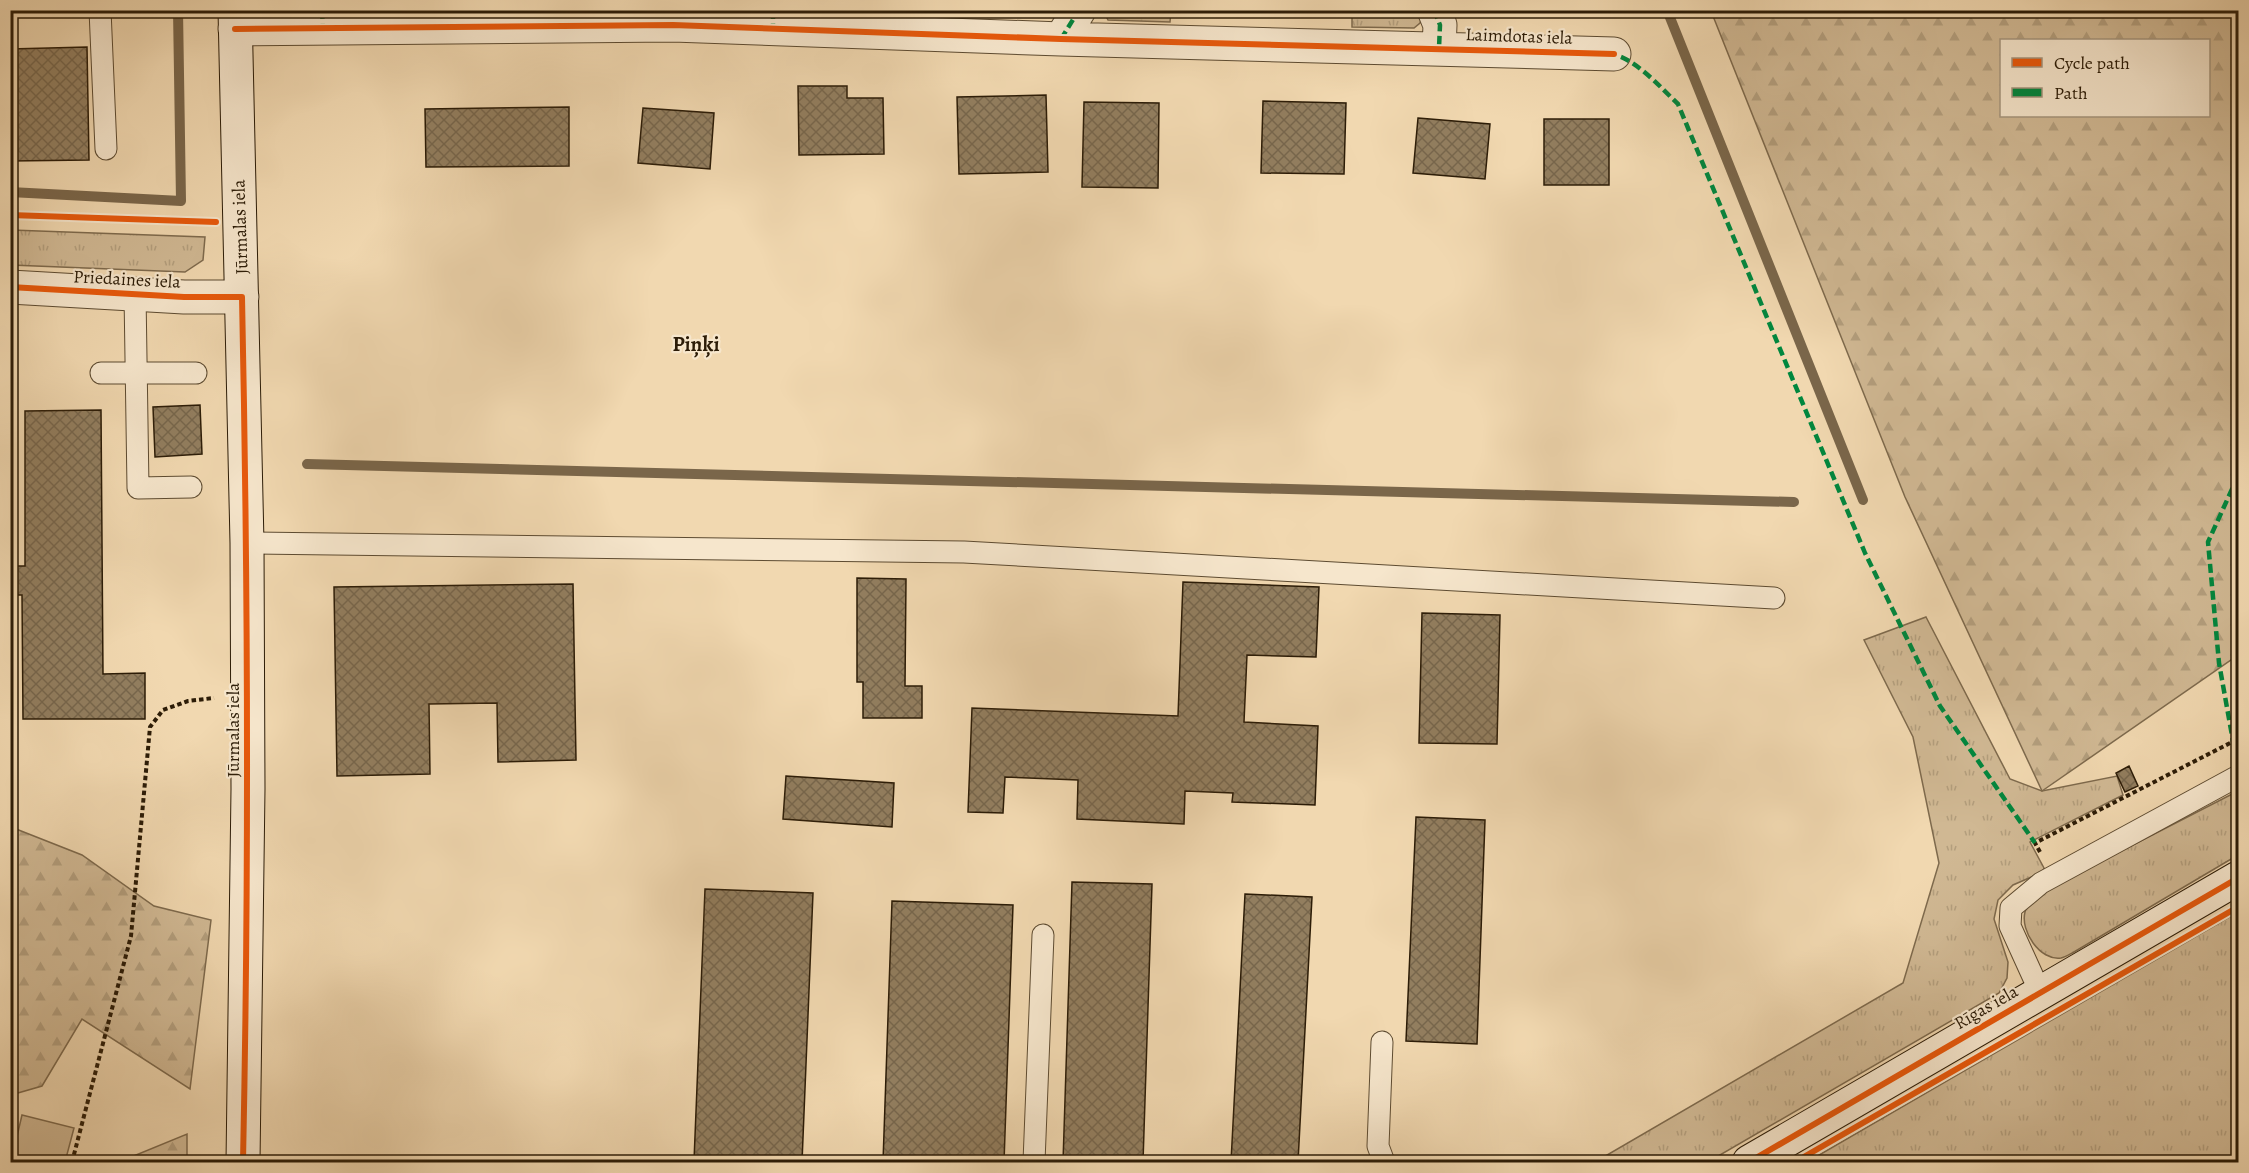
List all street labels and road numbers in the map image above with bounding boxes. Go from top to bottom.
street label: Laimdotas iela [1465,22,1574,50]
street label: Jūrmalas iela [226,179,254,275]
street label: Priedaines iela [73,264,182,294]
street label: Jūrmalas iela [221,682,245,777]
street label: Rīgas iela [1950,979,2023,1035]

